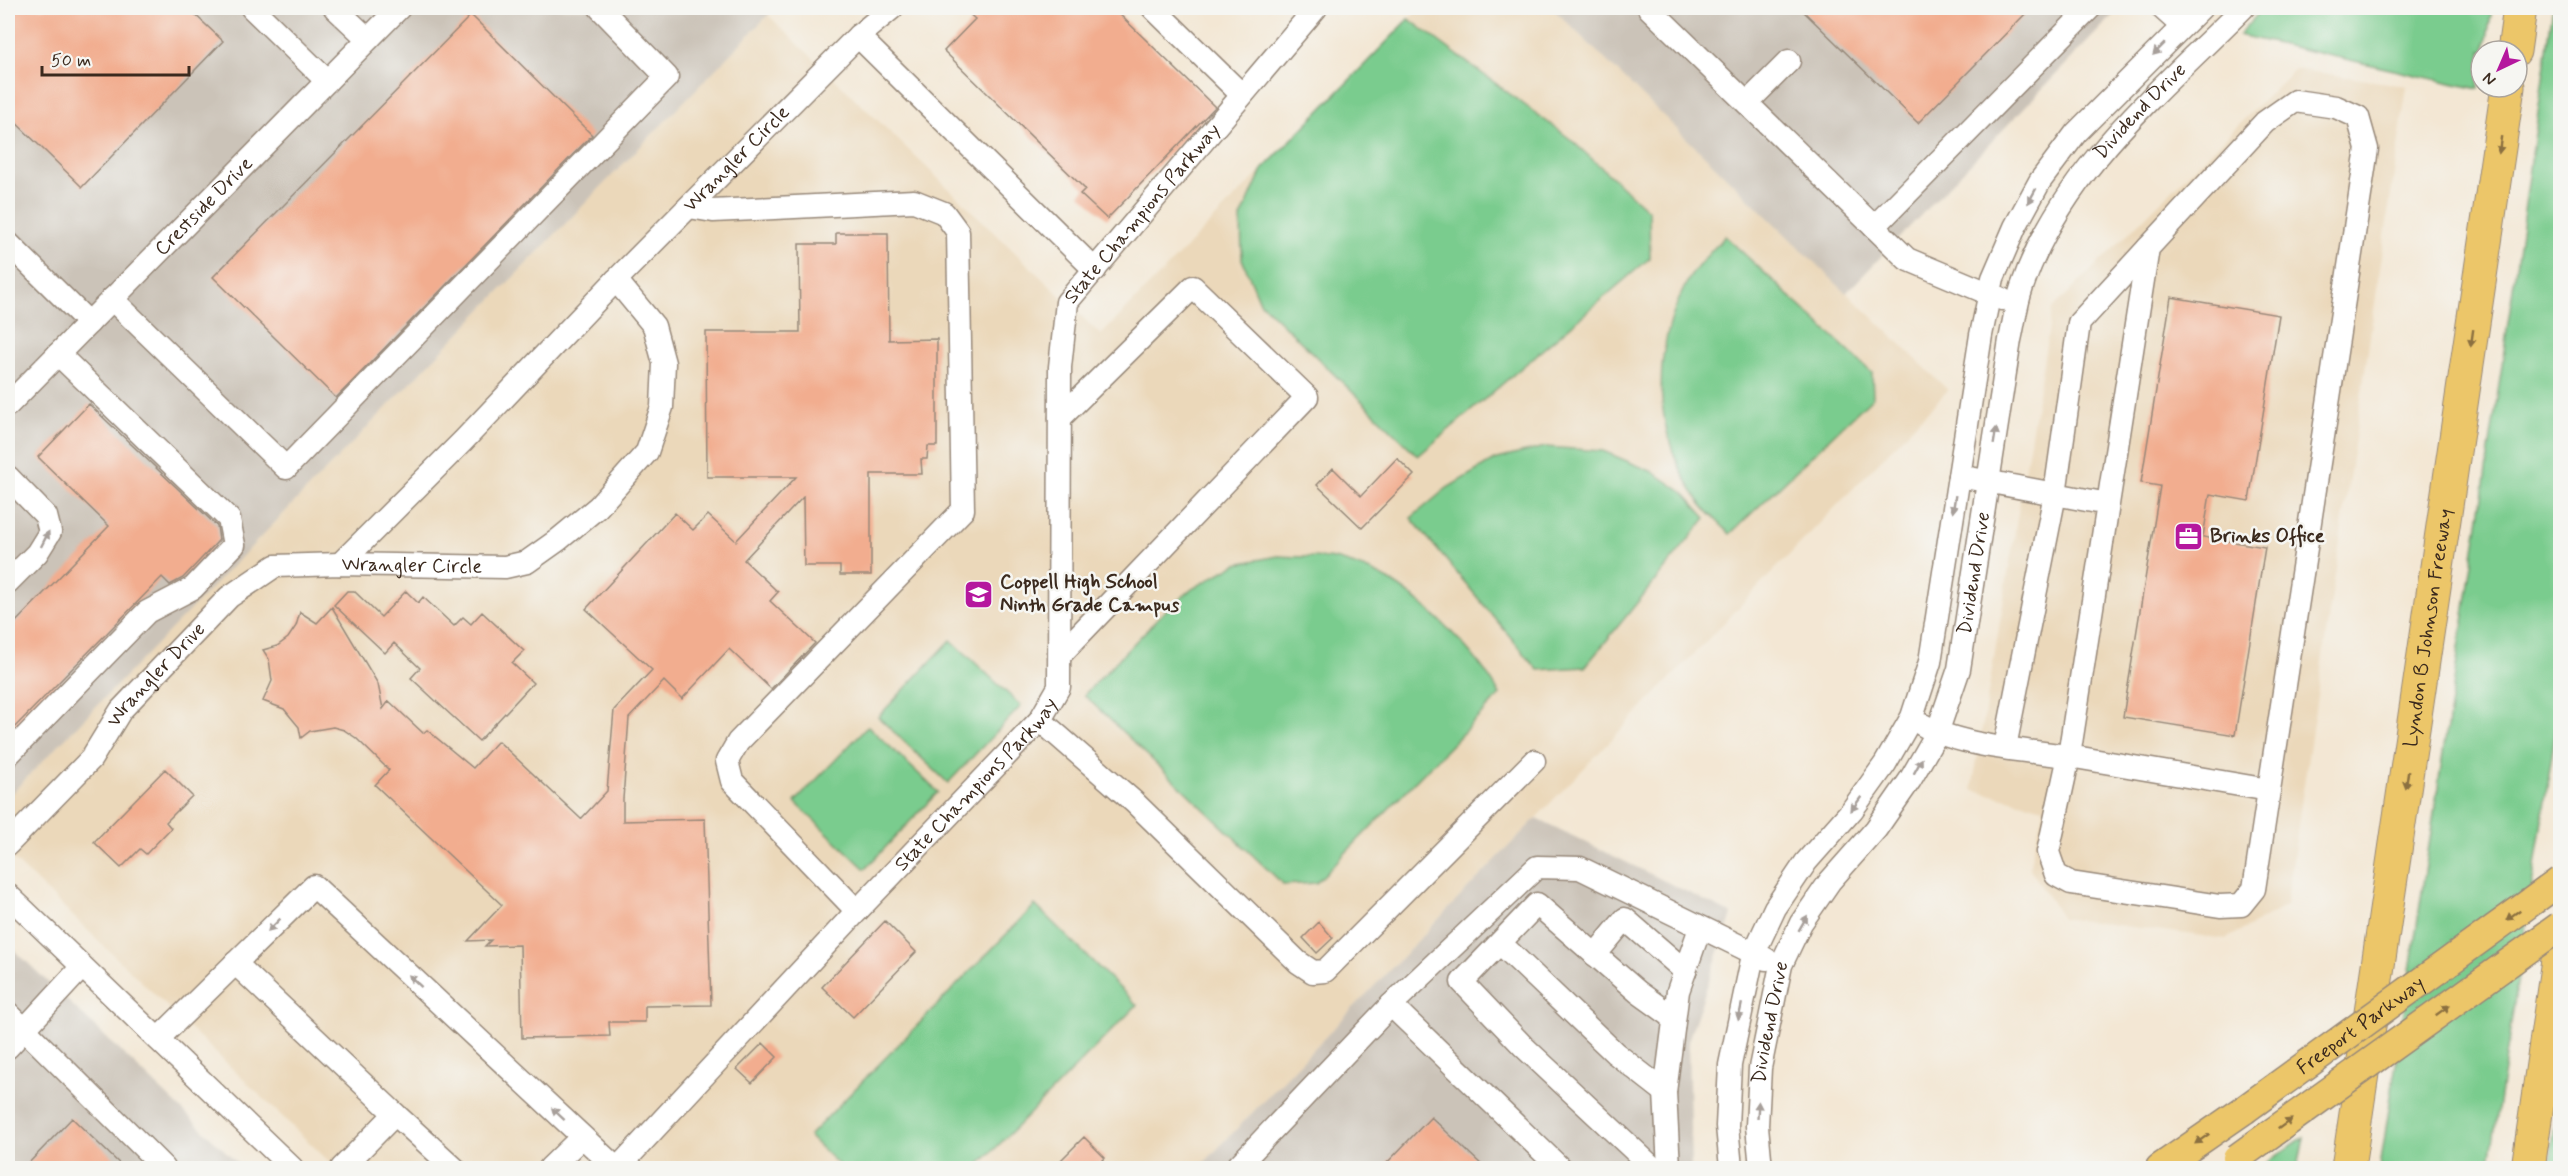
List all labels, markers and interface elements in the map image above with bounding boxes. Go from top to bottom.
scale bar [42,39,189,77]
north arrow [2469,39,2529,99]
one-way arrow [2153,42,2167,56]
text: 50 m [51,49,91,73]
street label: Dividend Drive [2087,57,2192,165]
text: N [2478,67,2501,90]
street label: Wrangler Circle [677,99,796,218]
street label: State Champions Parkway [1058,117,1226,309]
one-way arrow [2495,135,2504,154]
street label: Crestside Drive [149,150,259,262]
one-way arrow [2027,187,2037,204]
one-way arrow [2467,328,2476,347]
one-way arrow [1991,426,2000,445]
one-way arrow [1950,495,1959,514]
street label: Lyndon B Johnson Freeway [2397,507,2459,749]
street label: Dividend Drive [1951,510,1997,636]
office icon: Brinks Office [2173,520,2205,552]
place label: Brinks Office [2210,523,2325,550]
one-way arrow [40,530,50,548]
street label: Wrangler Circle [341,551,483,580]
place label: Coppell High School Ninth Grade Campus [1000,569,1180,619]
school or university icon: Coppell High School Ninth Grade Campus [963,578,995,610]
street label: Wrangler Drive [100,616,212,732]
street label: State Champions Parkway [888,693,1064,877]
one-way arrow [1913,757,1923,774]
one-way arrow [2402,771,2411,790]
one-way arrow [1850,796,1862,812]
one-way arrow [2506,909,2522,921]
one-way arrow [1797,915,1808,931]
one-way arrow [268,917,282,931]
street label: Dividend Drive [1746,959,1795,1084]
street label: Freeport Parkway [2291,970,2430,1081]
one-way arrow [408,974,423,988]
one-way arrow [1735,1002,1744,1021]
one-way arrow [2435,1004,2451,1016]
one-way arrow [1754,1101,1763,1120]
one-way arrow [551,1108,566,1121]
one-way arrow [2276,1118,2292,1130]
one-way arrow [2195,1133,2211,1145]

